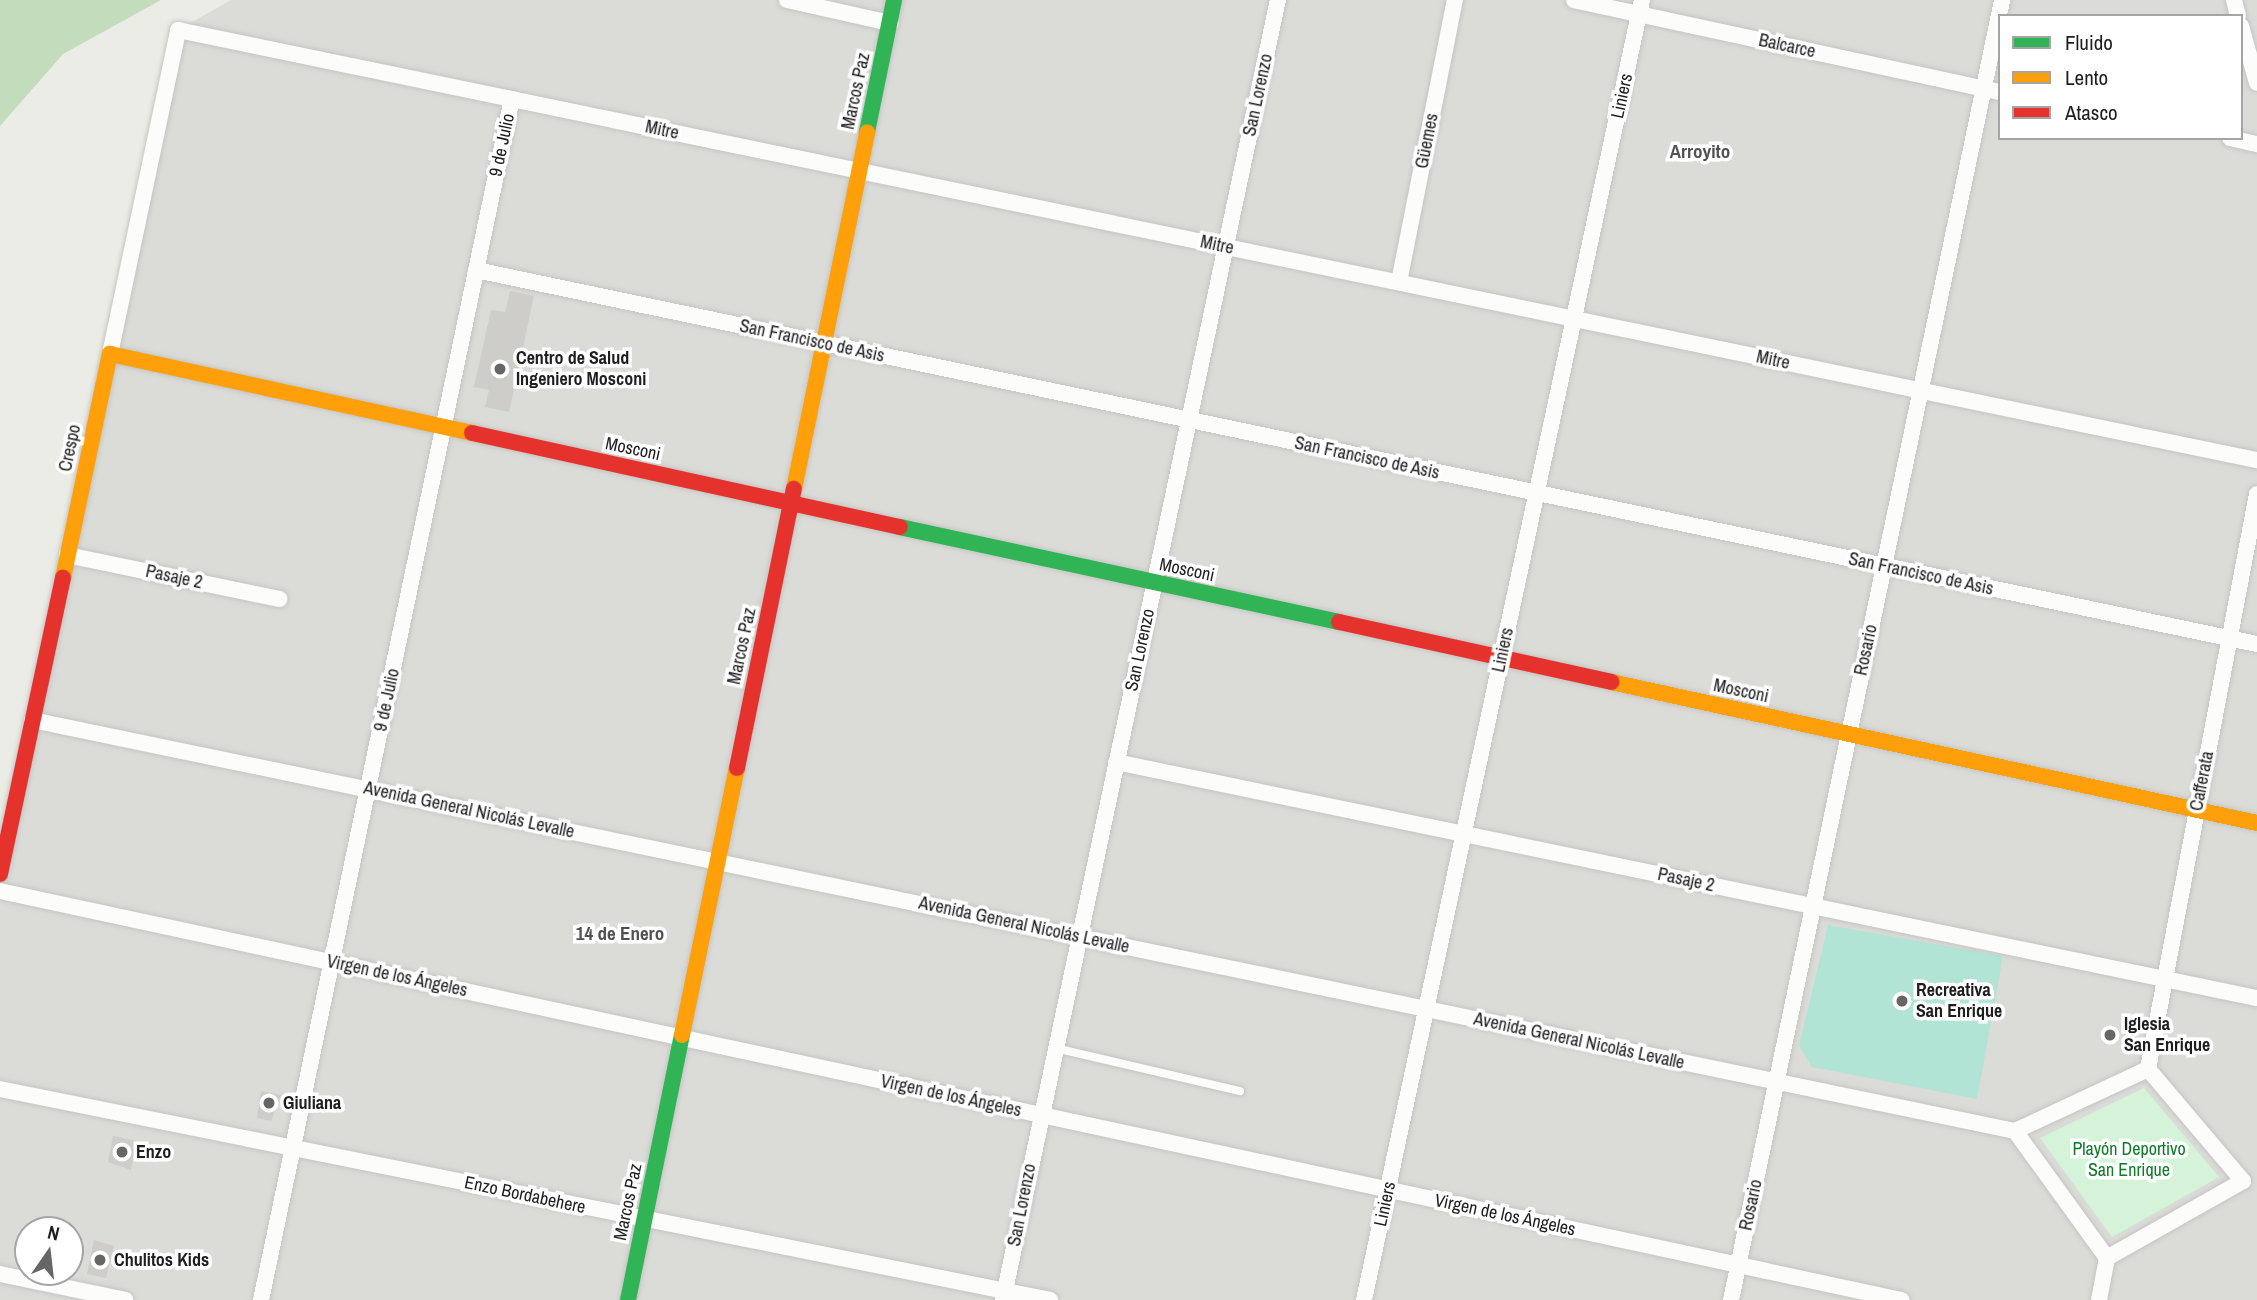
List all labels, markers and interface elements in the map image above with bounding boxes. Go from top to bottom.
legend [1998,14,2243,140]
text: Fluido [2065,28,2113,57]
street label: Balcarce [1757,29,1817,63]
street label: Marcos Paz [837,51,875,131]
street label: San Lorenzo [1239,52,1277,138]
text: Lento [2065,63,2108,92]
street label: Liniers [1607,72,1637,120]
text: Atasco [2065,98,2118,127]
street label: 9 de Julio [485,111,519,179]
street label: Güemes [1411,112,1443,170]
street label: Mitre [643,116,681,144]
district label: Arroyito [1670,141,1730,163]
street label: Mitre [1198,231,1236,259]
street label: San Francisco de Asis [737,315,887,367]
street label: Mitre [1754,346,1792,374]
place label: Centro de Salud Ingeniero Mosconi [516,348,646,390]
marker: Centro de Salud Ingeniero Mosconi [490,359,510,379]
street label: Crespo [54,422,86,474]
street label: San Francisco de Asis [1292,432,1442,484]
street label: Mosconi [603,433,663,465]
street label: San Francisco de Asis [1846,548,1996,600]
street label: Mosconi [1157,554,1217,586]
street label: Pasaje 2 [144,560,204,594]
street label: Marcos Paz [723,606,761,686]
street label: San Lorenzo [1121,607,1159,693]
street label: Rosario [1850,622,1882,678]
street label: Liniers [1488,626,1518,674]
street label: 9 de Julio [370,666,404,734]
street label: Mosconi [1711,675,1771,707]
street label: Cafferata [2186,749,2218,813]
street label: Avenida General Nicolás Levalle [362,777,576,843]
street label: Pasaje 2 [1656,863,1716,897]
street label: Avenida General Nicolás Levalle [917,892,1131,958]
district label: 14 de Enero [576,923,664,945]
street label: Virgen de los Ángeles [324,950,470,1002]
place label: Recreativa San Enrique [1916,980,2002,1023]
marker: Recreativa San Enrique [1894,993,1910,1009]
street label: Avenida General Nicolás Levalle [1472,1008,1686,1074]
place label: Iglesia San Enrique [2124,1014,2210,1056]
marker: Iglesia San Enrique [2102,1027,2118,1043]
street label: Virgen de los Ángeles [878,1070,1024,1122]
place label: Giuliana [283,1092,341,1114]
marker: Giuliana [261,1095,277,1111]
park label: Playón Deportivo San Enrique [2072,1139,2186,1182]
place label: Enzo [136,1141,171,1163]
marker: Enzo [114,1144,130,1160]
street label: Marcos Paz [609,1162,647,1242]
street label: San Lorenzo [1003,1162,1041,1248]
street label: Enzo Bordabehere [463,1172,587,1218]
street label: Rosario [1735,1177,1767,1233]
street label: Liniers [1370,1180,1400,1228]
street label: Virgen de los Ángeles [1432,1189,1578,1241]
north arrow [14,1216,84,1286]
text: N [45,1219,62,1247]
place label: Chulitos Kids [114,1249,209,1271]
marker: Chulitos Kids [92,1252,108,1268]

